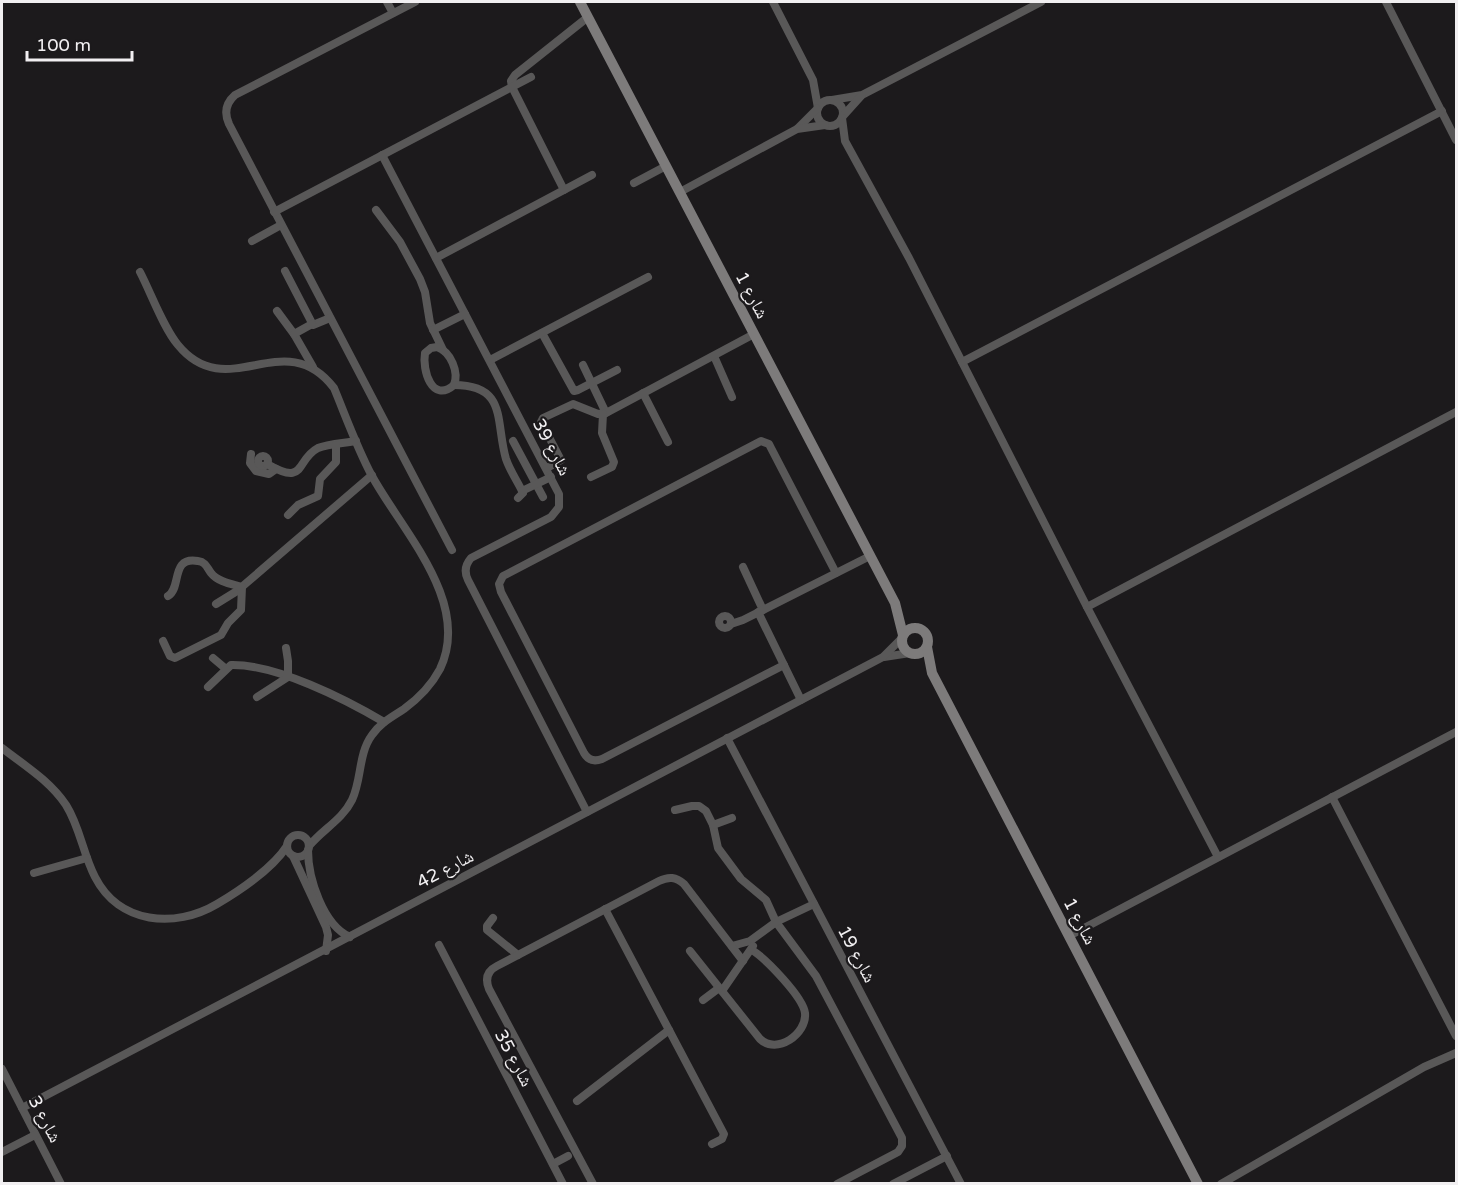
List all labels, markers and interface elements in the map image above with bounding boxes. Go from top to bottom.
scale bar [27,24,132,62]
text: 100 m [36,34,91,56]
street label: شارع 1 [730,268,774,322]
street label: شارع 39 [528,415,576,479]
street label: شارع 42 [413,845,477,893]
street label: شارع 1 [1058,894,1102,948]
street label: شارع 19 [833,922,881,986]
street label: شارع 35 [490,1026,538,1090]
street label: شارع 3 [23,1092,67,1146]

